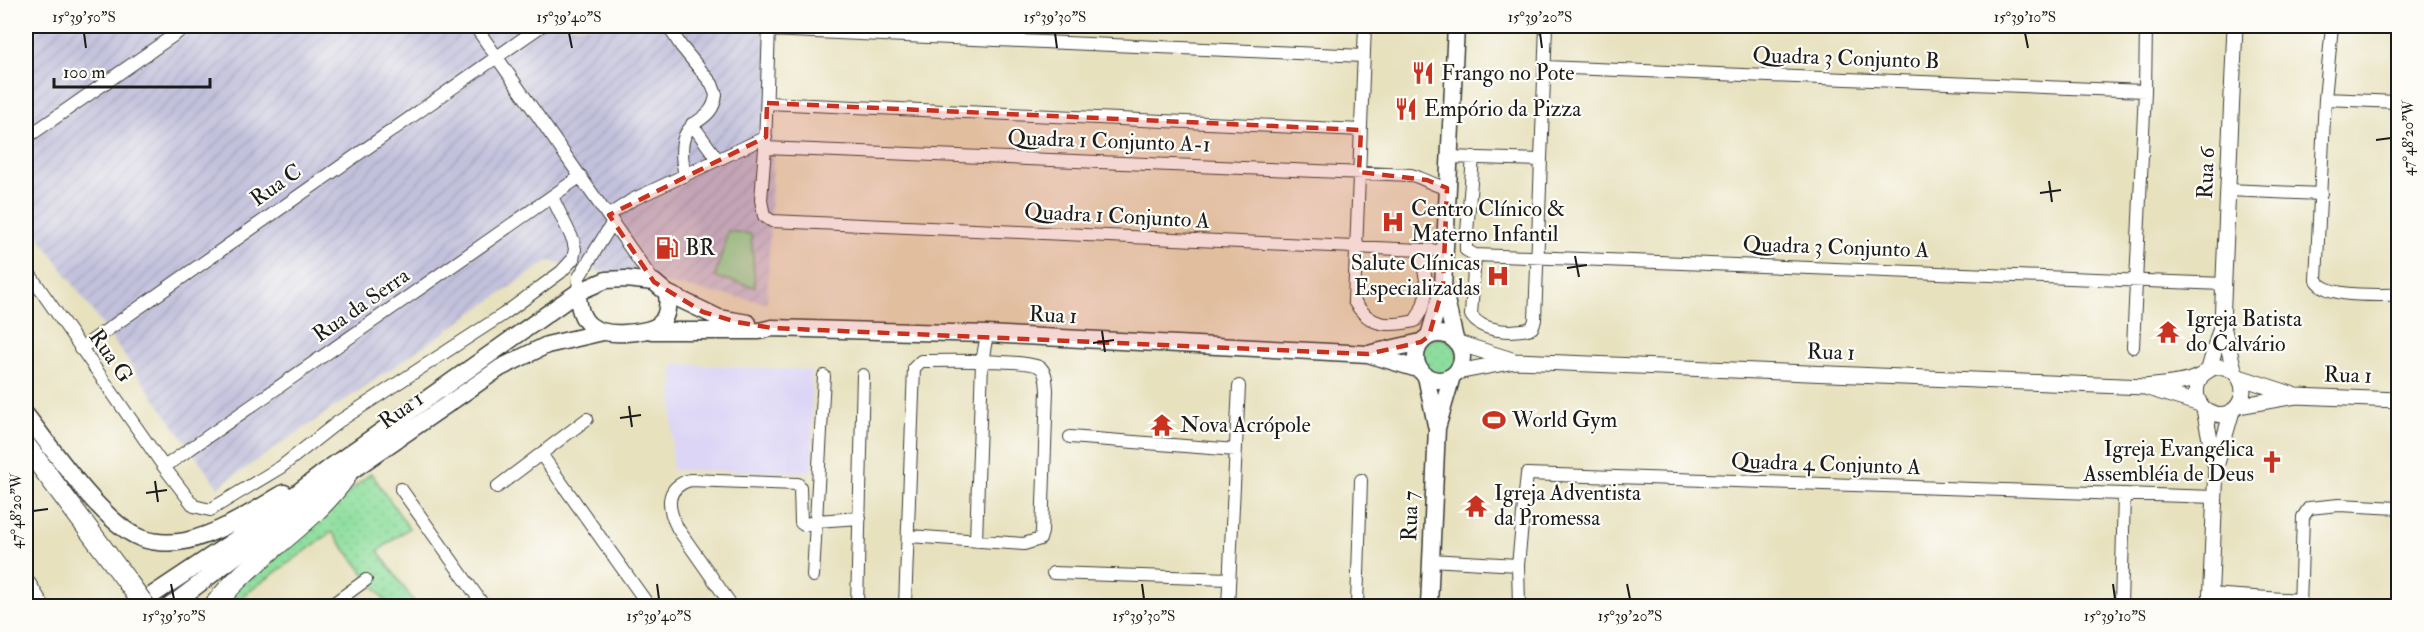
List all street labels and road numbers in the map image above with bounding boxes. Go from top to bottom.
street label: Quadra 3 Conjunto B [1752,41,1940,75]
street label: Quadra 1 Conjunto A-1 [1007,123,1211,159]
street label: Rua 6 [2191,145,2221,200]
street label: Rua C [245,157,307,213]
street label: Quadra 1 Conjunto A [1023,197,1211,235]
street label: Quadra 3 Conjunto A [1742,230,1930,264]
street label: Rua da Serra [307,261,416,349]
street label: Rua 1 [1028,300,1078,330]
street label: Rua G [83,324,139,388]
street label: Rua 1 [1806,337,1856,367]
street label: Rua 1 [2323,360,2373,390]
street label: Rua 1 [373,385,429,435]
street label: Quadra 4 Conjunto A [1731,447,1922,481]
street label: Rua 7 [1395,490,1425,542]

